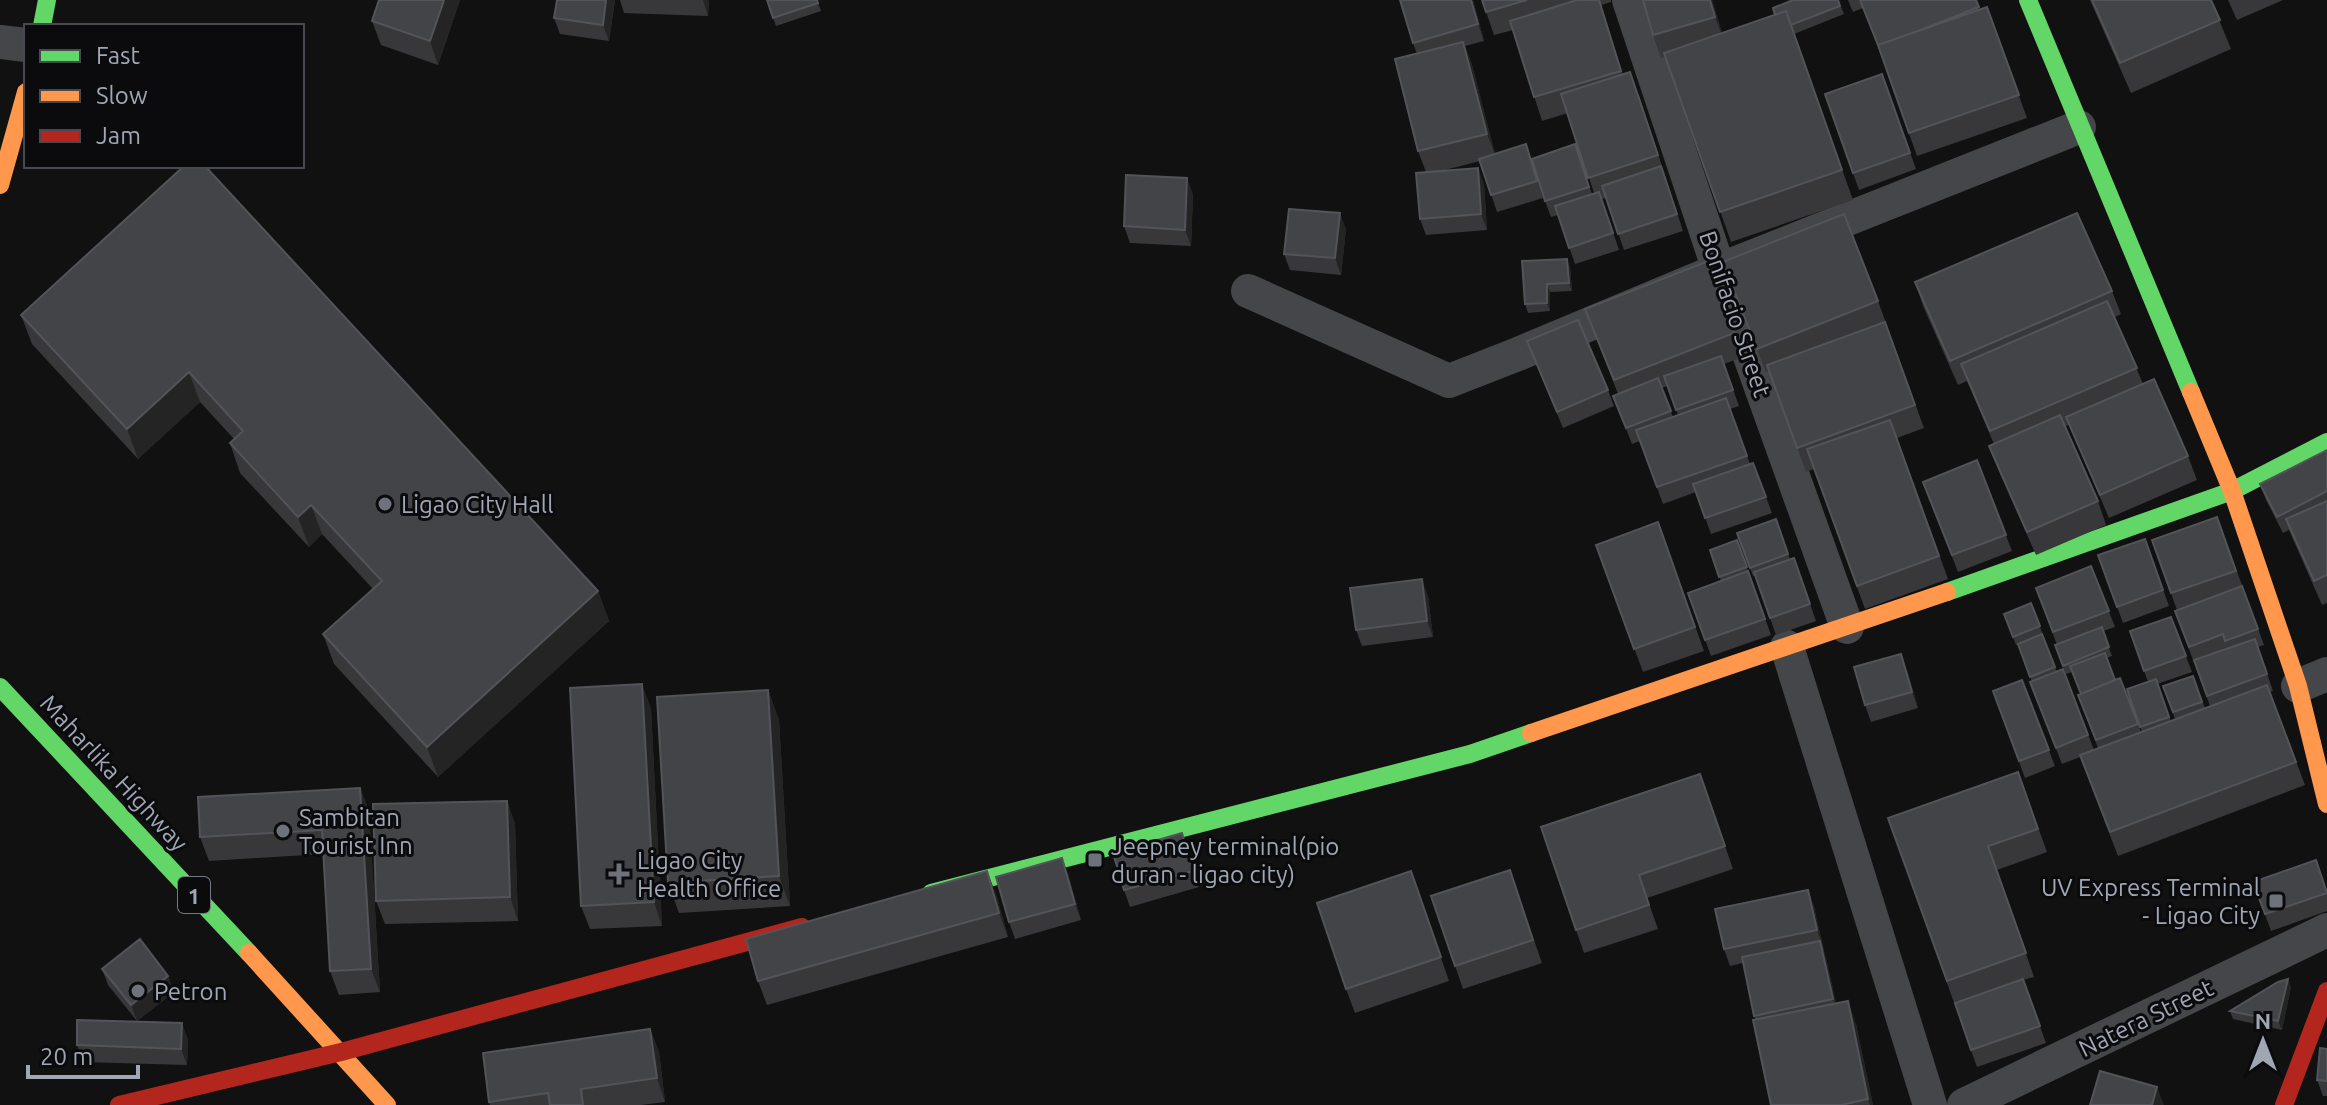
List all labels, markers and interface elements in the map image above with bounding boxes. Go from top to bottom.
legend [24,24,304,168]
text: Fast [96,42,140,69]
text: Slow [96,82,148,109]
text: Jam [96,122,141,149]
street label: Bonifacio Street [1694,227,1776,401]
place label: Ligao City Hall [401,491,553,518]
marker: Ligao City Hall [376,495,394,513]
street label: Maharlika Highway [35,690,193,857]
place label: Sambitan Tourist Inn [299,804,413,859]
marker: Sambitan Tourist Inn [274,822,292,840]
place label: Jeepney terminal(pio duran - ligao city) [1111,833,1339,888]
place label: Ligao City Health Office [637,847,781,902]
marker: Jeepney terminal(pio duran - ligao city) [1086,851,1104,869]
marker: Ligao City Health Office [608,863,630,885]
place label: UV Express Terminal - Ligao City [2041,874,2260,929]
road number: 1 [178,877,210,913]
marker: UV Express Terminal - Ligao City [2267,892,2285,910]
street label: Natera Street [2074,974,2218,1062]
place label: Petron [154,978,227,1005]
marker: Petron [129,982,147,1000]
north arrow [2223,1001,2303,1081]
text: N [2255,1008,2271,1033]
scale bar [28,1029,138,1079]
text: 20 m [40,1043,93,1070]

